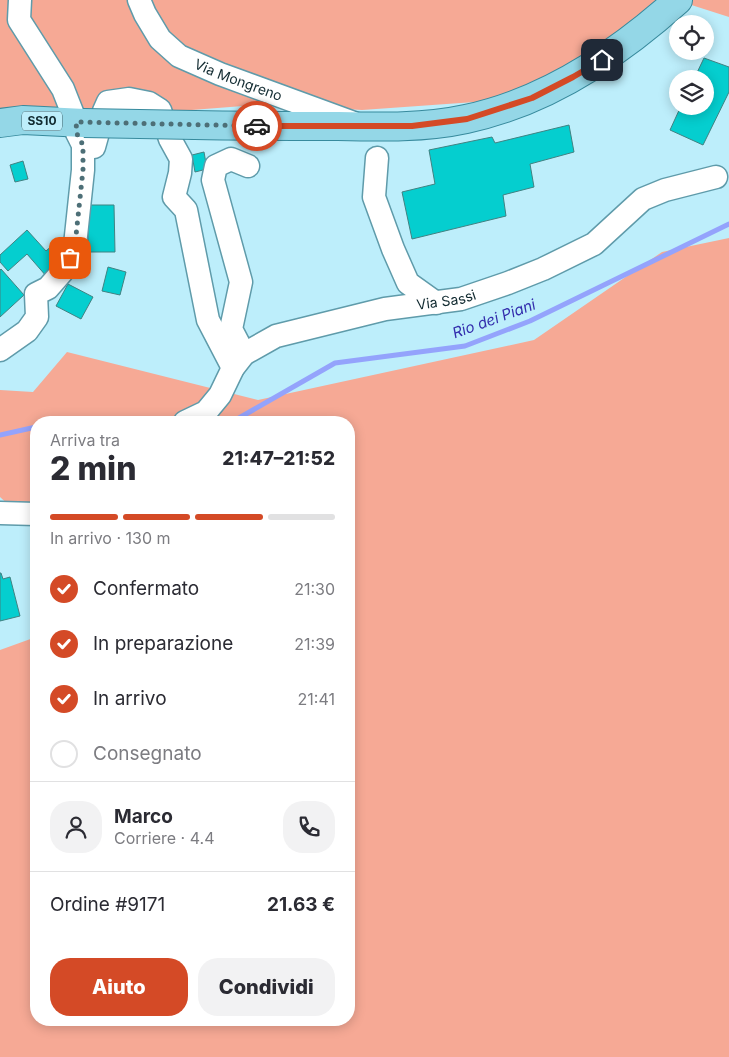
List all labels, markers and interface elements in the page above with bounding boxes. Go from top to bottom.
map controls [669,15,714,115]
button: locate [669,15,714,60]
pin [581,39,623,81]
icon: home [588,46,616,74]
street label: Via Mongreno [192,55,285,104]
button: layers [669,70,714,115]
courier [232,101,282,151]
road number: SS10 [22,112,62,130]
icon: car [243,112,271,140]
pin [49,237,91,279]
icon: bag [56,244,84,272]
street label: Via Sassi [416,286,478,313]
water label: Rio dei Piani [450,295,538,342]
text: Arriva tra [50,430,120,450]
text: 21:47–21:52 [222,447,335,470]
text: 2 min [50,449,136,488]
text: In arrivo · 130 m [50,528,171,548]
icon: check [50,575,78,603]
text: Confermato [93,577,199,600]
text: 21:30 [294,579,335,599]
icon: check [50,630,78,658]
text: In preparazione [93,632,233,655]
text: 21:39 [294,634,335,654]
icon: check [50,685,78,713]
text: In arrivo [93,687,167,710]
text: 21:41 [298,689,335,709]
text: Consegnato [93,742,202,765]
button: person [50,801,102,853]
button: phone [283,801,335,853]
text: Marco [114,805,173,828]
text: Corriere · 4.4 [114,828,214,848]
text: Ordine #9171 [50,893,165,916]
text: 21.63 € [267,893,335,916]
button: Aiuto [50,958,188,1016]
button: Condividi [198,958,335,1016]

